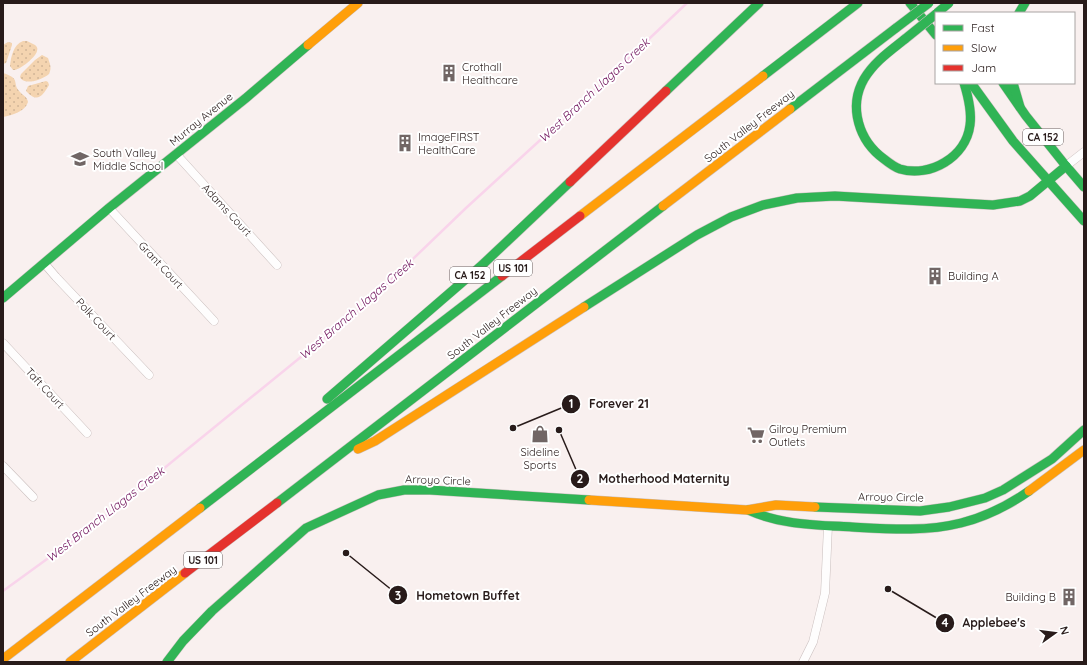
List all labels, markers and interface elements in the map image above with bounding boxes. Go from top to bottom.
legend [935,12,1075,84]
text: Fast [971,20,995,35]
water label: West Branch Llagas Creek [535,34,654,145]
text: Slow [971,40,997,55]
place label: Crothall Healthcare [462,60,518,87]
text: Jam [971,60,996,75]
building icon: Crothall Healthcare [439,63,459,83]
street label: South Valley Freeway [701,87,797,165]
street label: Murray Avenue [167,89,235,149]
road number: CA 152 [1023,129,1063,145]
place label: ImageFIRST HealthCare [418,130,480,157]
building icon: ImageFIRST HealthCare [395,133,415,153]
place label: South Valley Middle School [93,146,163,173]
school or university icon: South Valley Middle School [70,149,90,169]
street label: Adams Court [199,181,255,239]
street label: Grant Court [136,238,187,292]
water label: West Branch Llagas Creek [296,254,417,363]
road number: US 101 [494,260,532,276]
building icon: Building A [925,266,945,286]
road number: CA 152 [450,267,490,283]
place label: Building A [948,269,999,283]
street label: South Valley Freeway [444,284,540,362]
street label: Polk Court [73,295,119,343]
street label: Taft Court [22,365,68,412]
callout: Forever 21 [561,392,657,416]
text: 1 [569,396,573,411]
text: Forever 21 [589,396,649,411]
place label: Gilroy Premium Outlets [769,422,847,449]
shop icon: Sideline Sports [530,424,550,444]
supermarket icon: Gilroy Premium Outlets [746,425,766,445]
place label: Sideline Sports [521,445,559,472]
water label: West Branch Llagas Creek [43,462,168,565]
callout: Motherhood Maternity [570,467,737,491]
text: 2 [577,471,584,486]
text: Motherhood Maternity [599,471,729,486]
street label: Arroyo Circle [405,472,471,488]
street label: Arroyo Circle [858,489,924,505]
road number: US 101 [184,552,222,568]
street label: South Valley Freeway [83,562,179,640]
callout: Hometown Buffet [388,583,527,607]
building icon: Building B [1059,587,1079,607]
text: 3 [395,588,401,603]
text: Hometown Buffet [416,588,520,603]
place label: Building B [1005,590,1056,604]
callout: Applebee's [935,611,1034,635]
north arrow [1035,613,1075,653]
text: 4 [941,615,949,630]
text: Applebee's [963,615,1026,630]
text: N [1057,625,1072,636]

